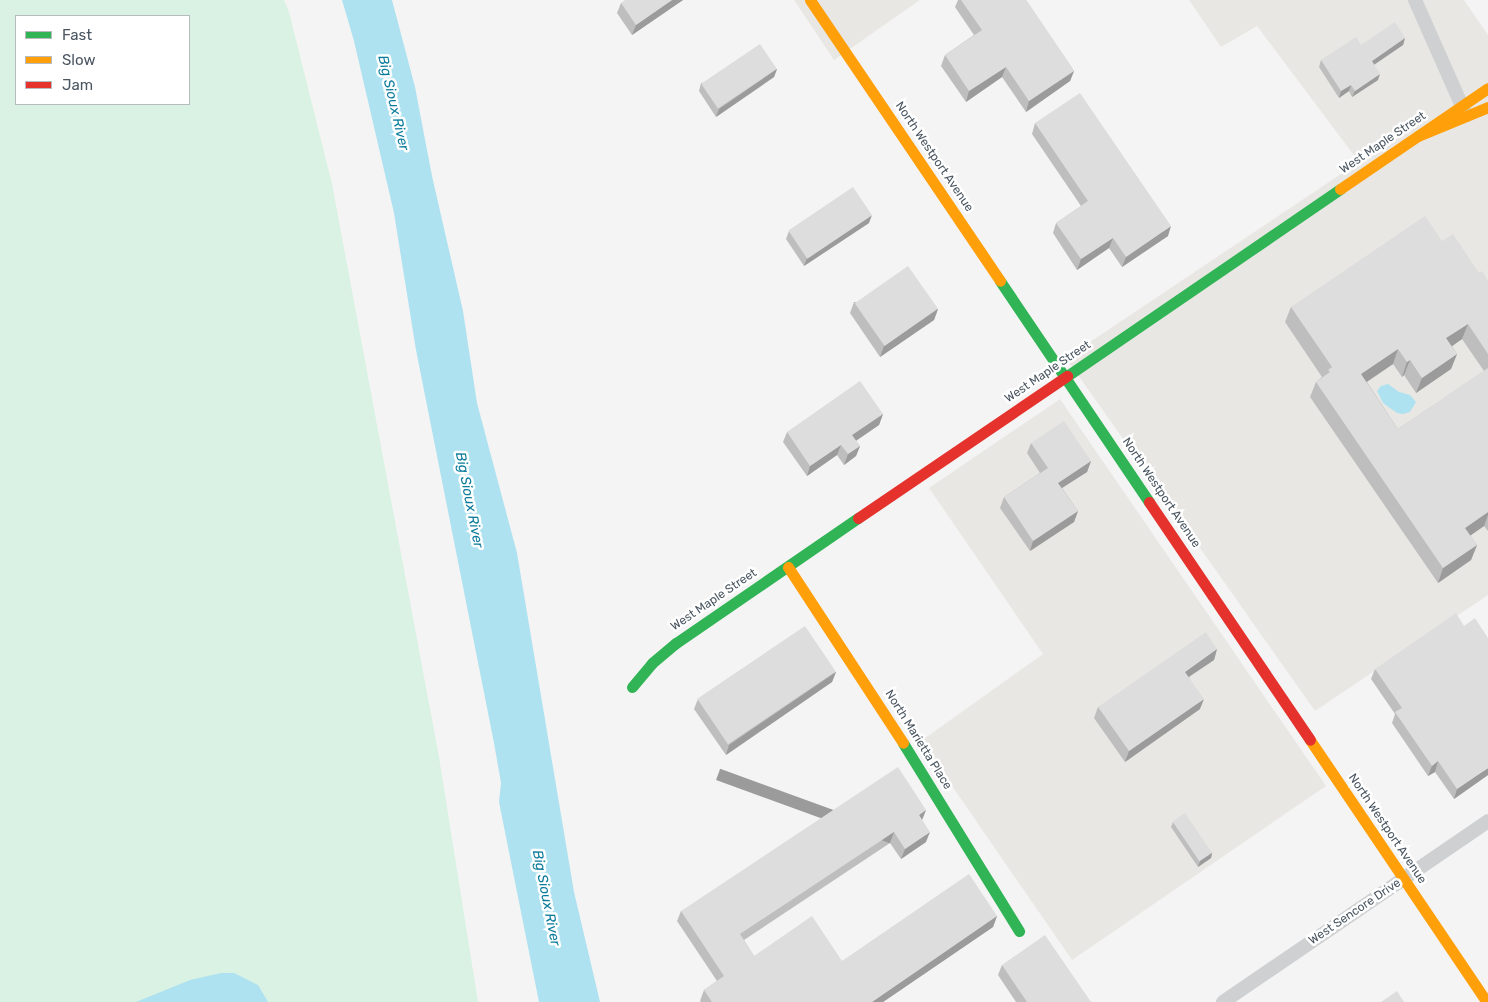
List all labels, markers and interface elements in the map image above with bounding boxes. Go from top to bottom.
legend [15,15,190,105]
text: Fast [62,26,92,44]
text: Slow [62,51,95,69]
water label: Big Sioux River [374,54,412,152]
text: Jam [62,76,93,94]
street label: North Westport Avenue [892,99,976,215]
street label: West Maple Street [1337,109,1429,177]
street label: West Maple Street [1002,338,1094,406]
street label: North Westport Avenue [1119,435,1203,551]
water label: Big Sioux River [451,451,487,549]
street label: West Maple Street [668,566,760,634]
street label: North Marietta Place [882,688,954,792]
street label: North Westport Avenue [1345,771,1429,887]
water label: Big Sioux River [528,849,564,947]
street label: West Sencore Drive [1306,876,1404,948]

